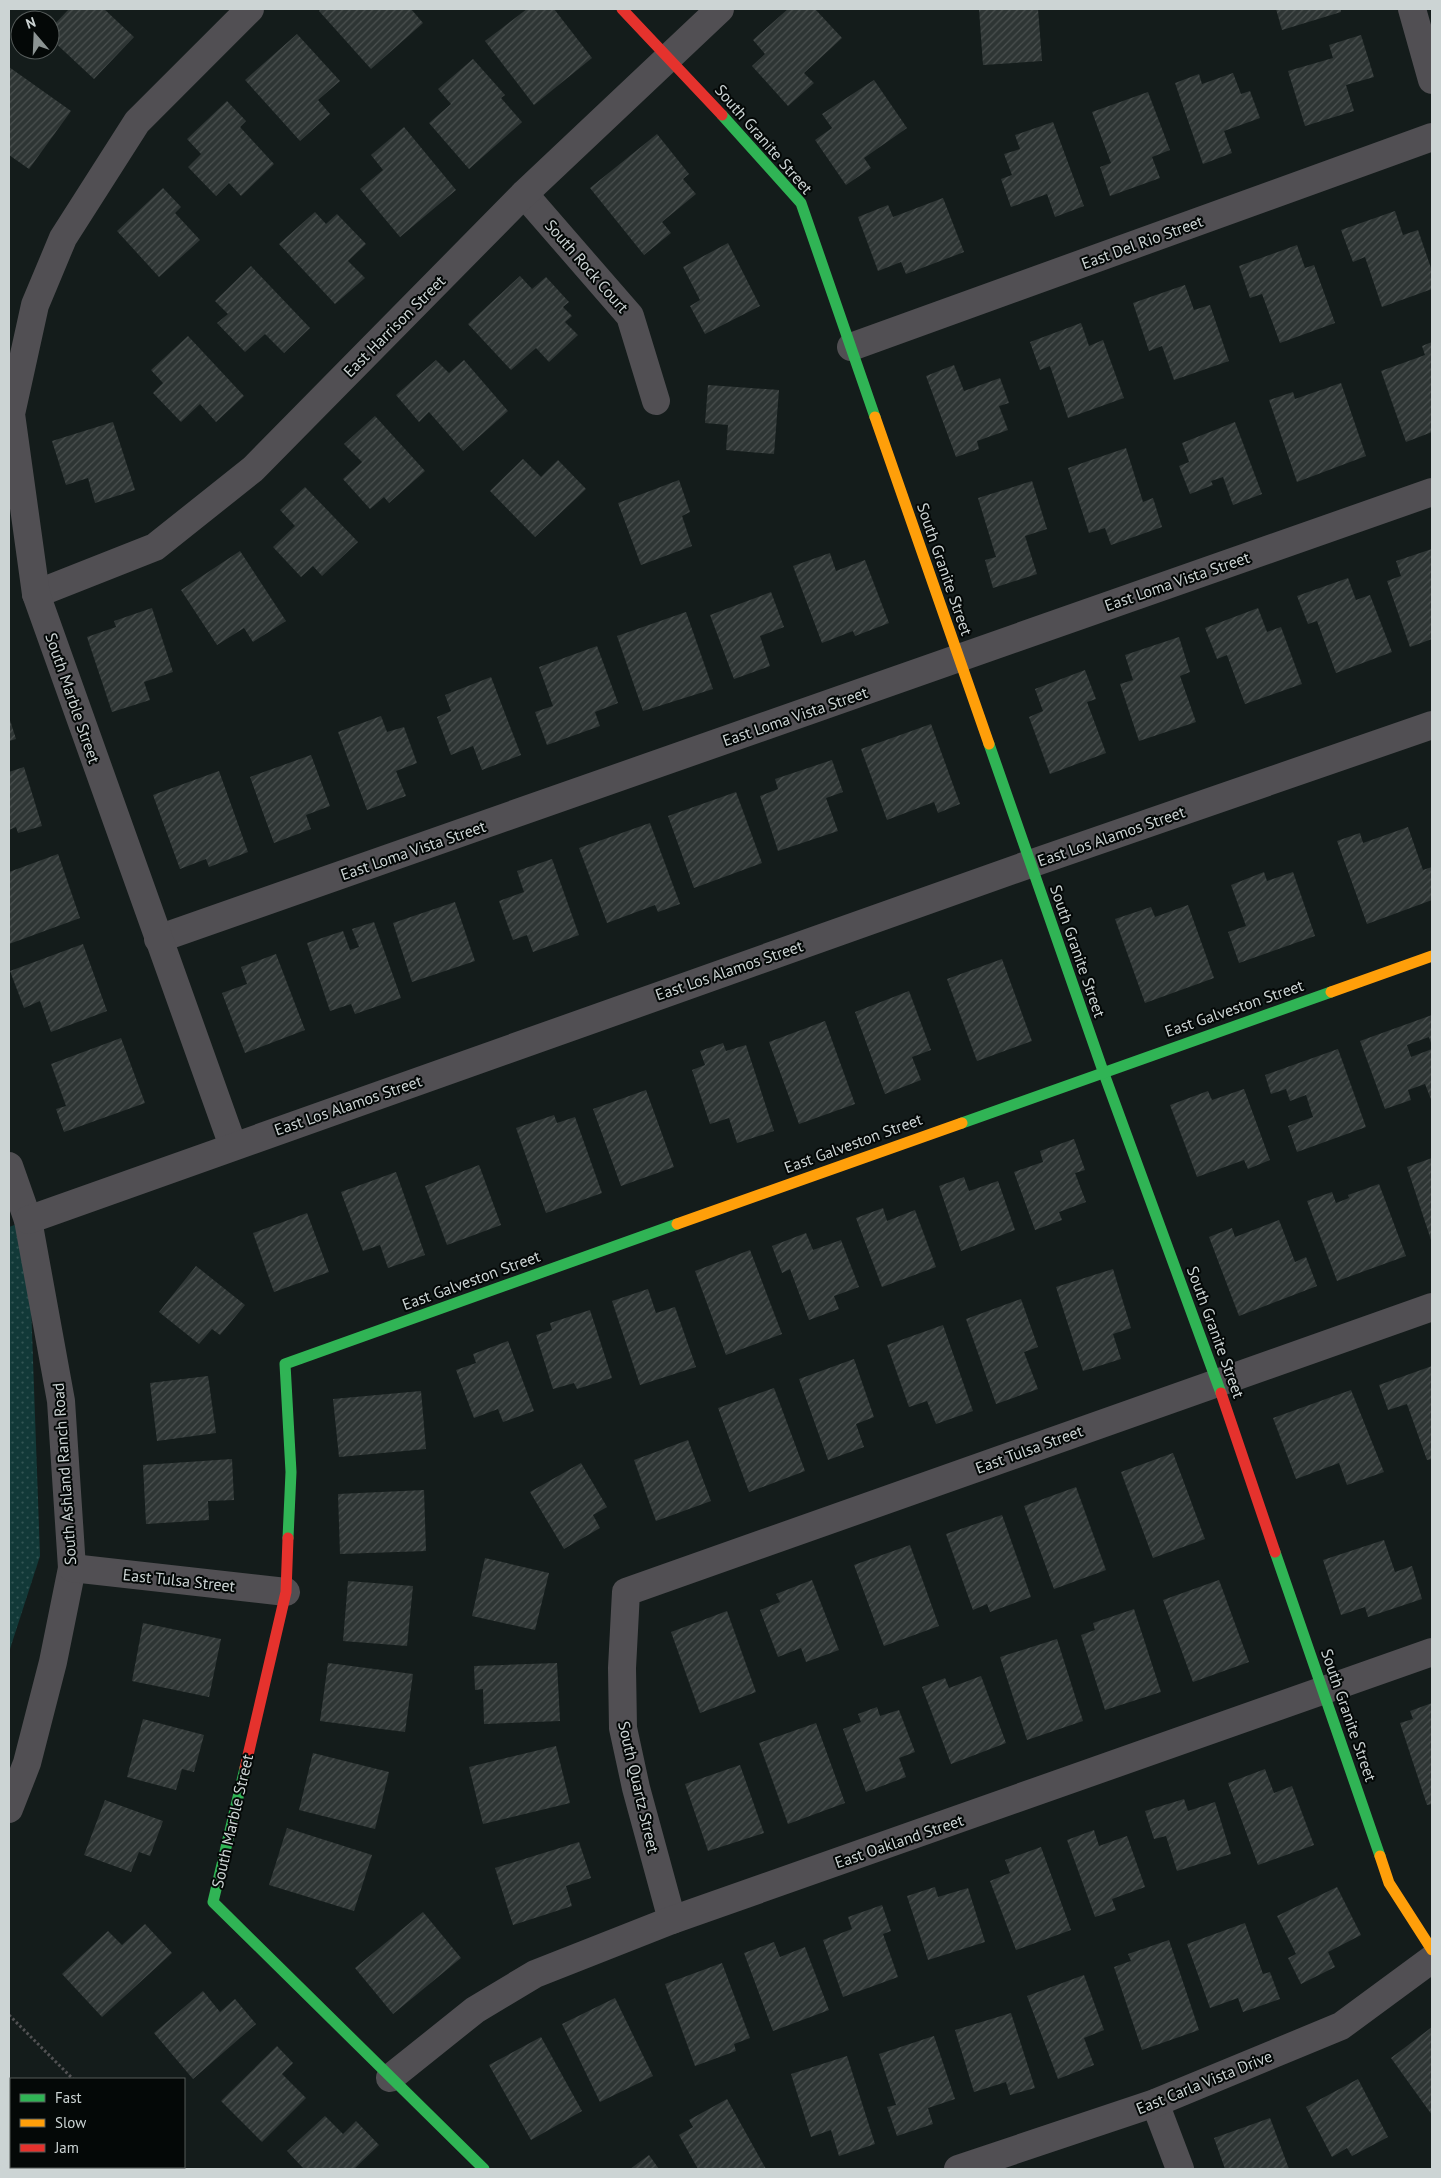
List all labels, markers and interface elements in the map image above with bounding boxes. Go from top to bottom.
north arrow [10,10,60,60]
text: N [23,13,38,33]
street label: South Granite Street [711,80,817,198]
street label: East Del Rio Street [1078,211,1206,273]
street label: South Rock Court [541,215,633,317]
street label: East Harrison Street [339,270,450,381]
street label: South Granite Street [913,500,977,638]
street label: East Loma Vista Street [1102,547,1253,615]
street label: South Marble Street [41,630,105,766]
street label: East Loma Vista Street [720,682,871,750]
street label: East Los Alamos Street [1035,801,1188,871]
street label: East Loma Vista Street [338,816,489,884]
street label: South Granite Street [1046,882,1110,1020]
street label: East Los Alamos Street [653,935,806,1005]
street label: East Galveston Street [1162,975,1307,1041]
street label: East Los Alamos Street [272,1070,425,1140]
street label: East Galveston Street [781,1109,925,1177]
street label: East Galveston Street [399,1246,543,1314]
street label: South Granite Street [1183,1263,1249,1401]
street label: South Ashland Ranch Road [48,1382,80,1566]
street label: East Tulsa Street [973,1420,1086,1478]
street label: East Tulsa Street [122,1564,237,1596]
street label: South Granite Street [1317,1646,1381,1784]
street label: South Quartz Street [614,1719,664,1855]
street label: South Marble Street [207,1752,257,1890]
street label: East Oakland Street [832,1809,966,1872]
street label: East Carla Vista Drive [1133,2046,1275,2118]
legend [10,2078,185,2168]
text: Fast [55,2088,82,2107]
text: Slow [55,2113,86,2132]
text: Jam [54,2138,79,2157]

